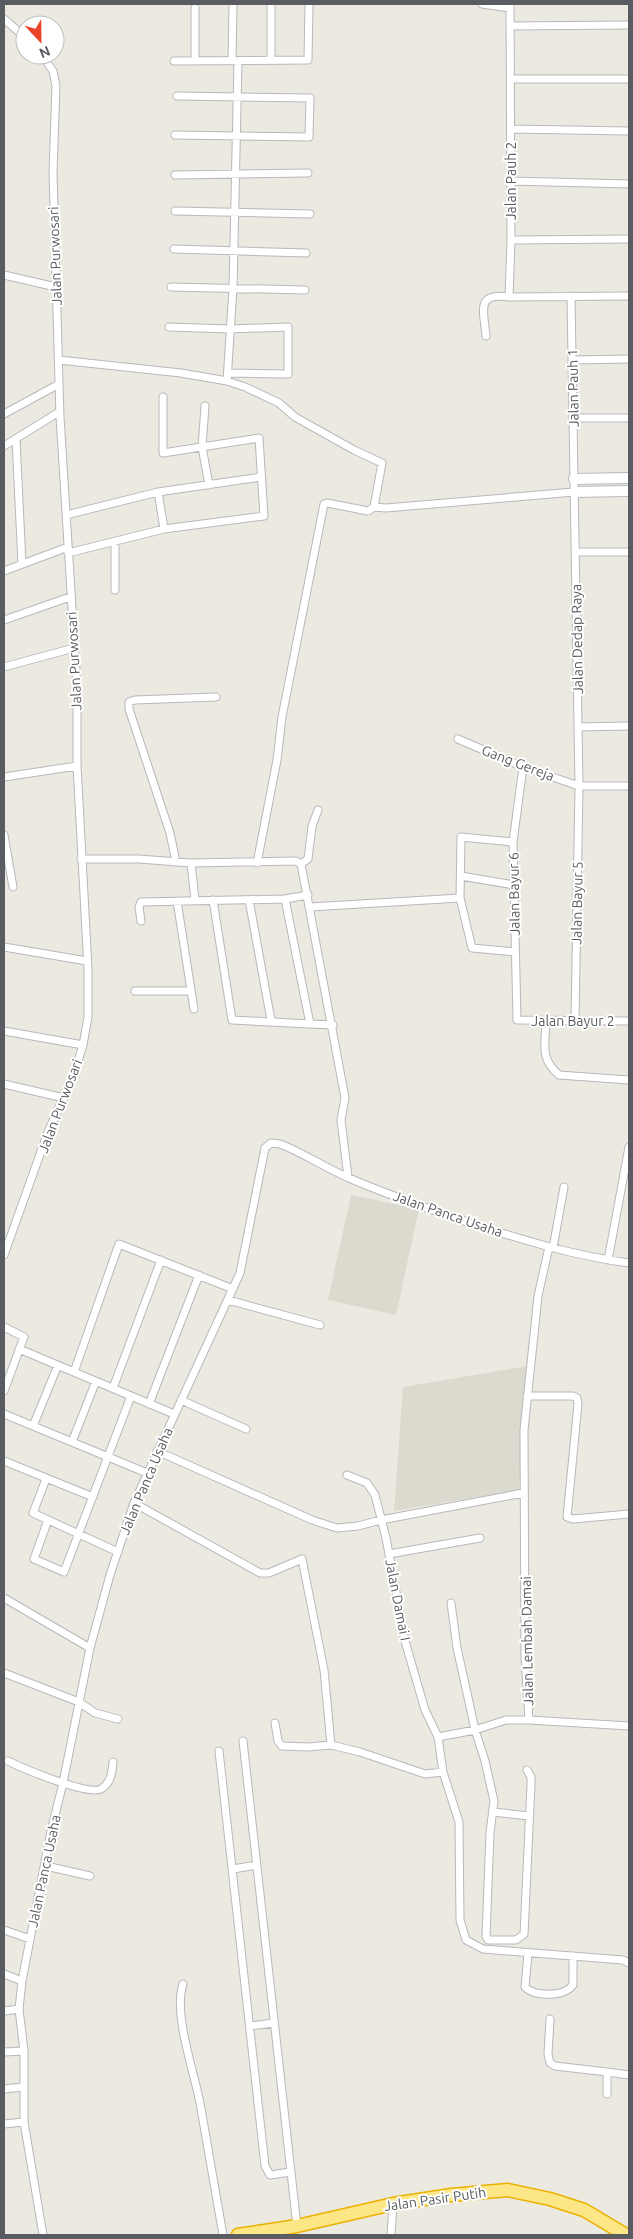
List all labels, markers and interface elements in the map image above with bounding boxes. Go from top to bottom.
north arrow [15,15,65,65]
text: N [37,43,53,61]
street label: Jalan Pauh 2 [503,142,519,220]
street label: Jalan Purwosari [45,206,65,306]
street label: Jalan Pauh 1 [564,349,582,427]
street label: Jalan Dedap Raya [568,584,586,694]
street label: Jalan Purwosari [63,611,85,711]
street label: Gang Gereja [479,742,557,784]
street label: Jalan Bayur 6 [505,852,523,936]
street label: Jalan Bayur 5 [568,861,586,945]
street label: Jalan Bayur 2 [531,1013,615,1029]
street label: Jalan Purwosari [35,1057,85,1155]
street label: Jalan Panca Usaha [391,1188,505,1240]
street label: Jalan Panca Usaha [116,1425,176,1537]
street label: Jalan Damai I [382,1558,414,1642]
street label: Jalan Lembah Damai [518,1576,536,1706]
street label: Jalan Panca Usaha [24,1813,64,1929]
street label: Jalan Pasir Putih [383,2184,487,2214]

